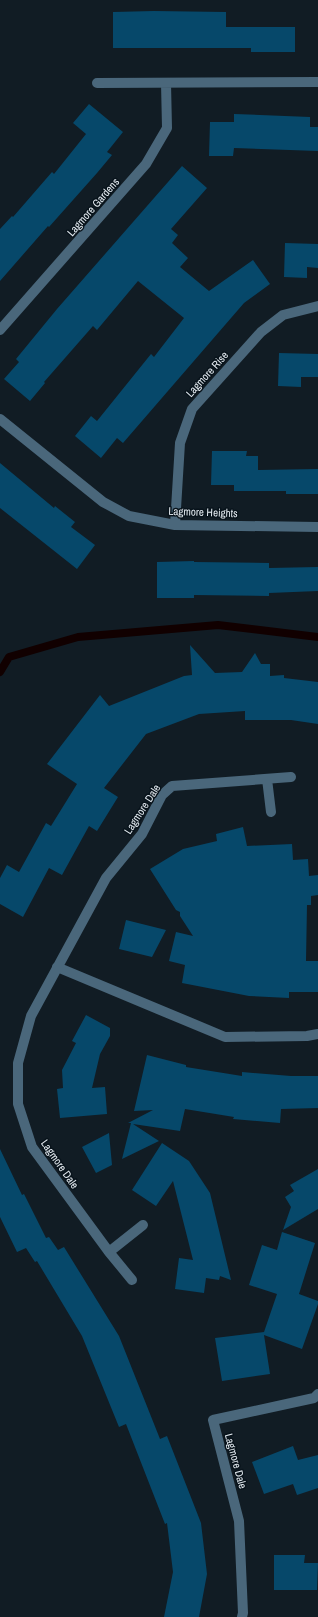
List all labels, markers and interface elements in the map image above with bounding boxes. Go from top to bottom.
street label: Lagmore Gardens [64,175,122,239]
street label: Lagmore Rise [183,348,231,400]
street label: Lagmore Heights [168,504,238,520]
street label: Lagmore Dale [121,781,163,837]
street label: Lagmore Dale [38,1137,82,1191]
street label: Lagmore Dale [222,1432,250,1490]

